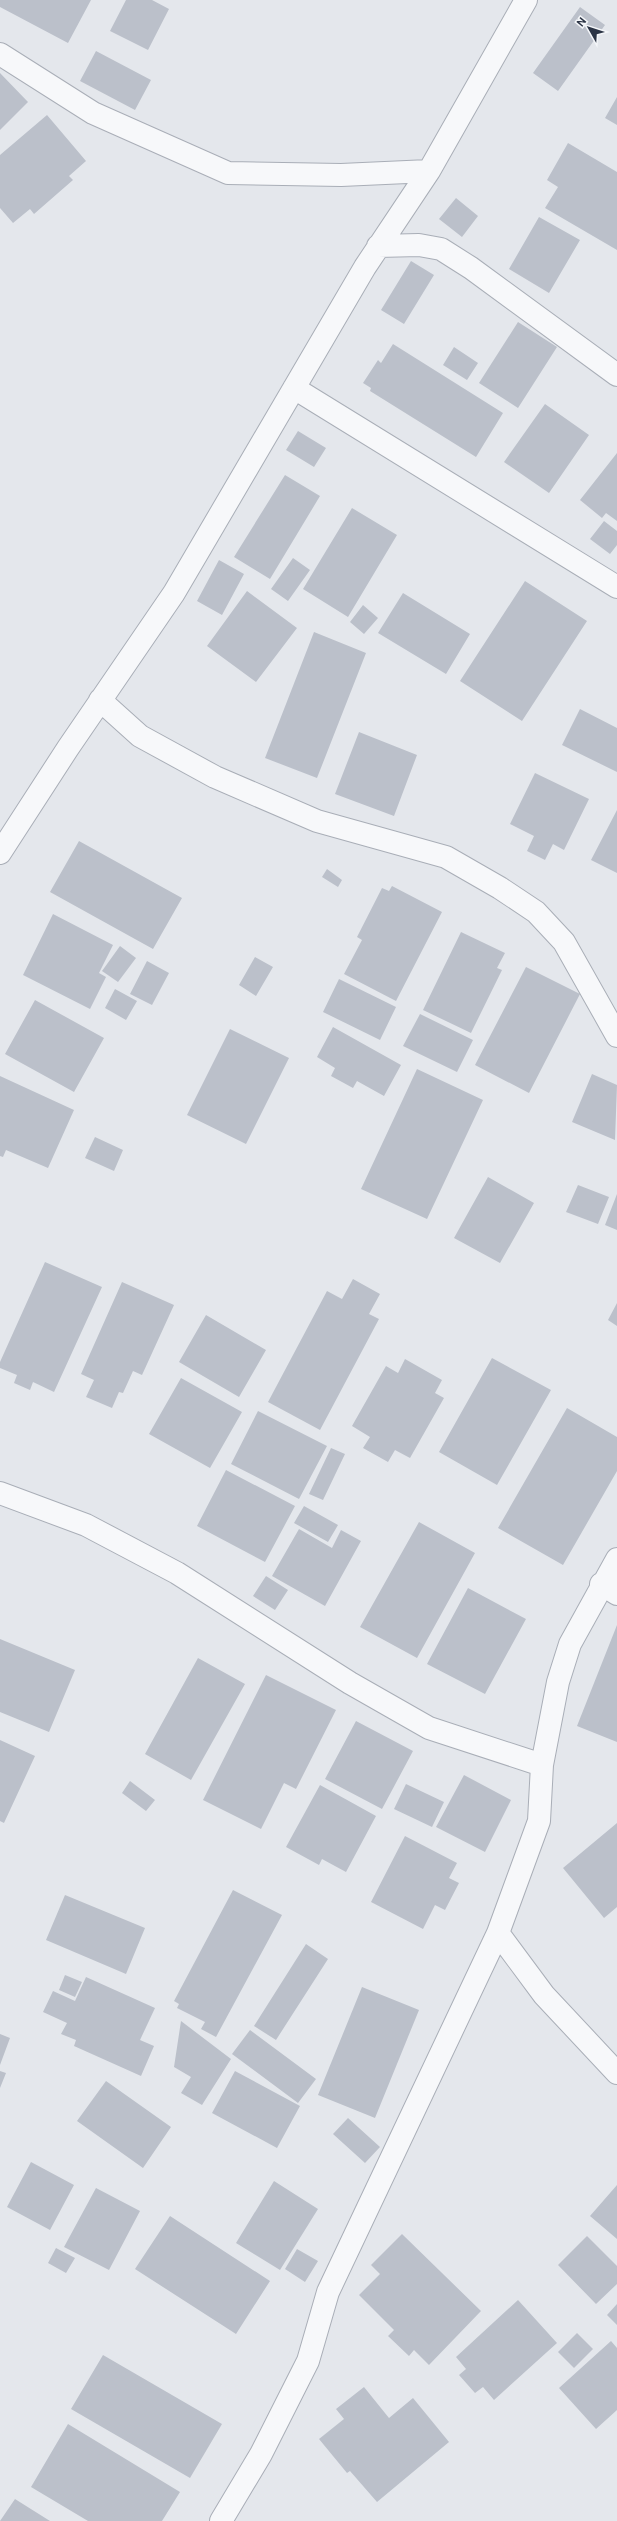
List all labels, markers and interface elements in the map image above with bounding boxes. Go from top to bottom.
north arrow [569,8,609,48]
text: N [574,15,588,29]

